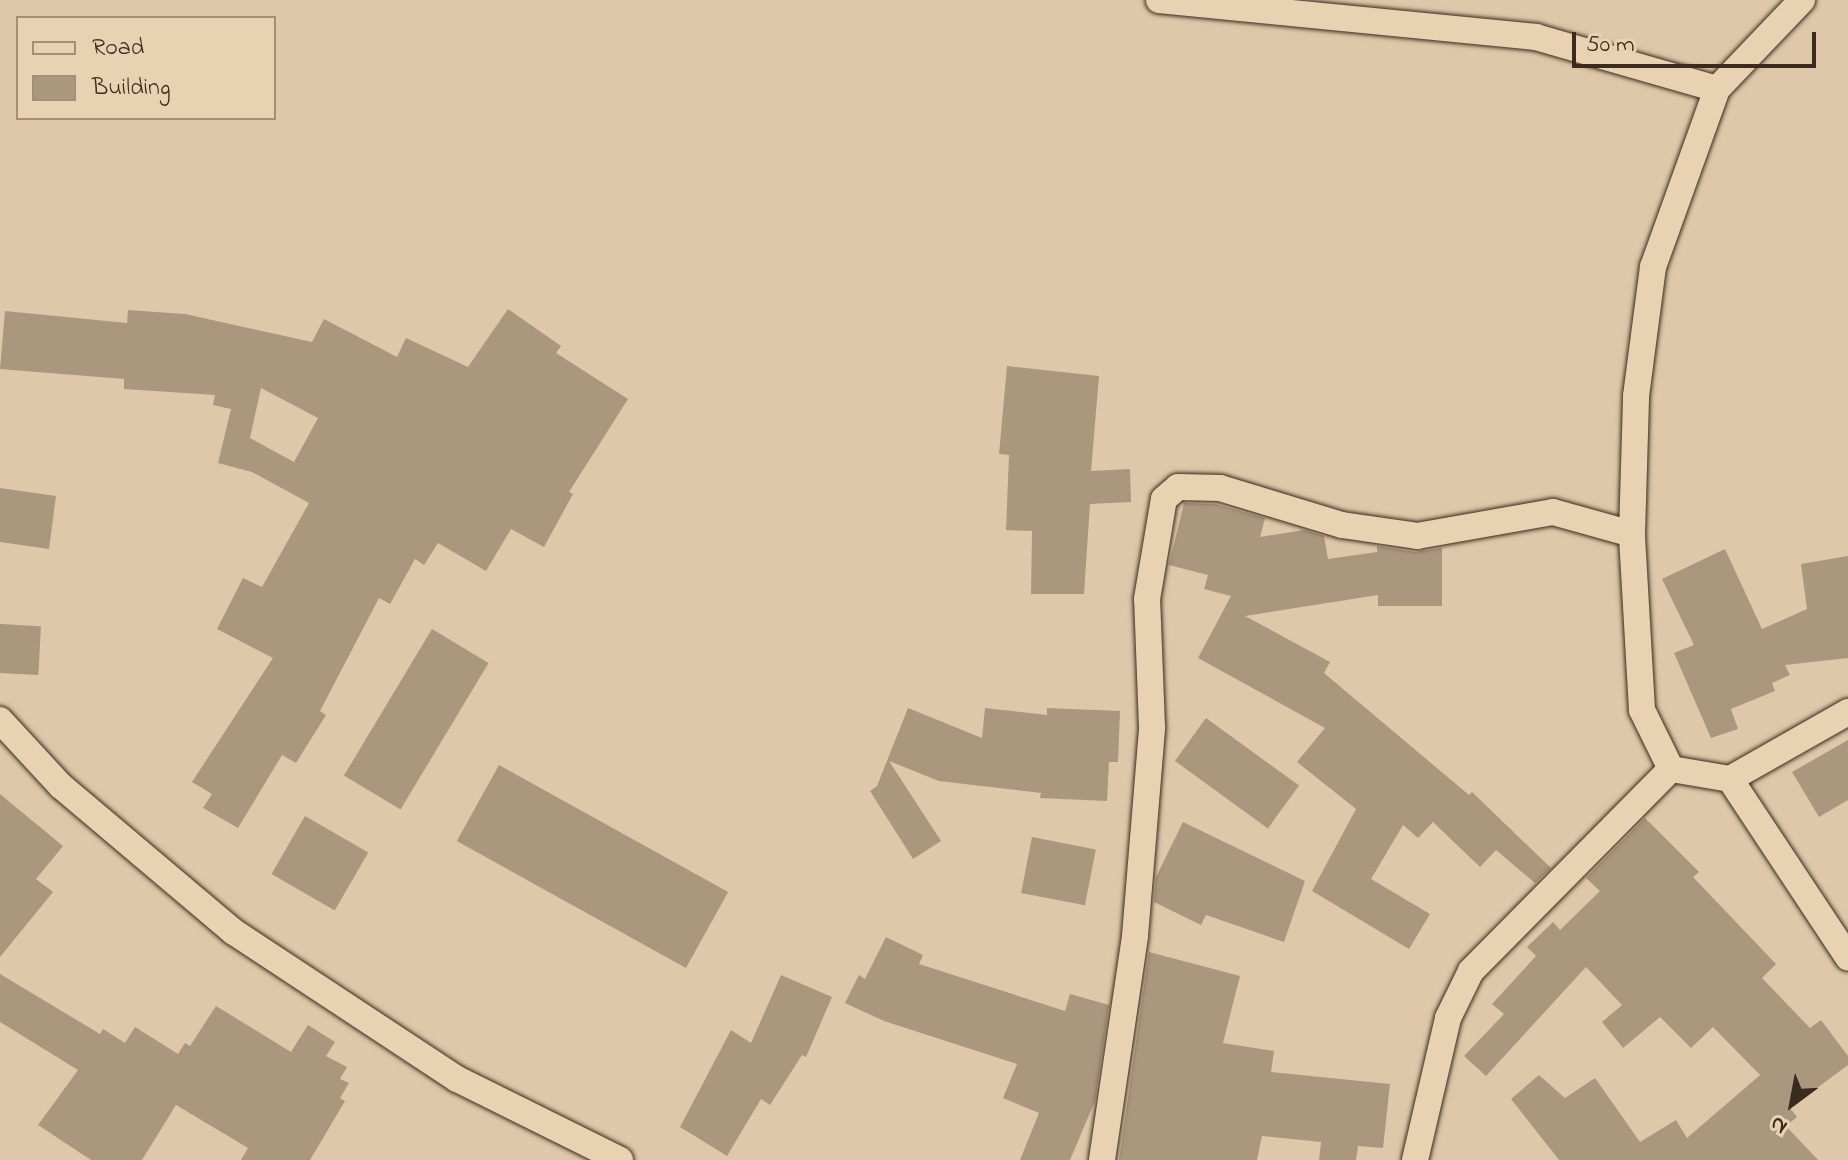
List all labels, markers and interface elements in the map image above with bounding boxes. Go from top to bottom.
legend [16,16,276,120]
scale bar [1576,16,1820,66]
text: 50 m [1586,28,1635,63]
text: Road [92,31,144,66]
text: Building [92,71,171,106]
north arrow [1752,1064,1832,1144]
text: N [1765,1107,1794,1142]

